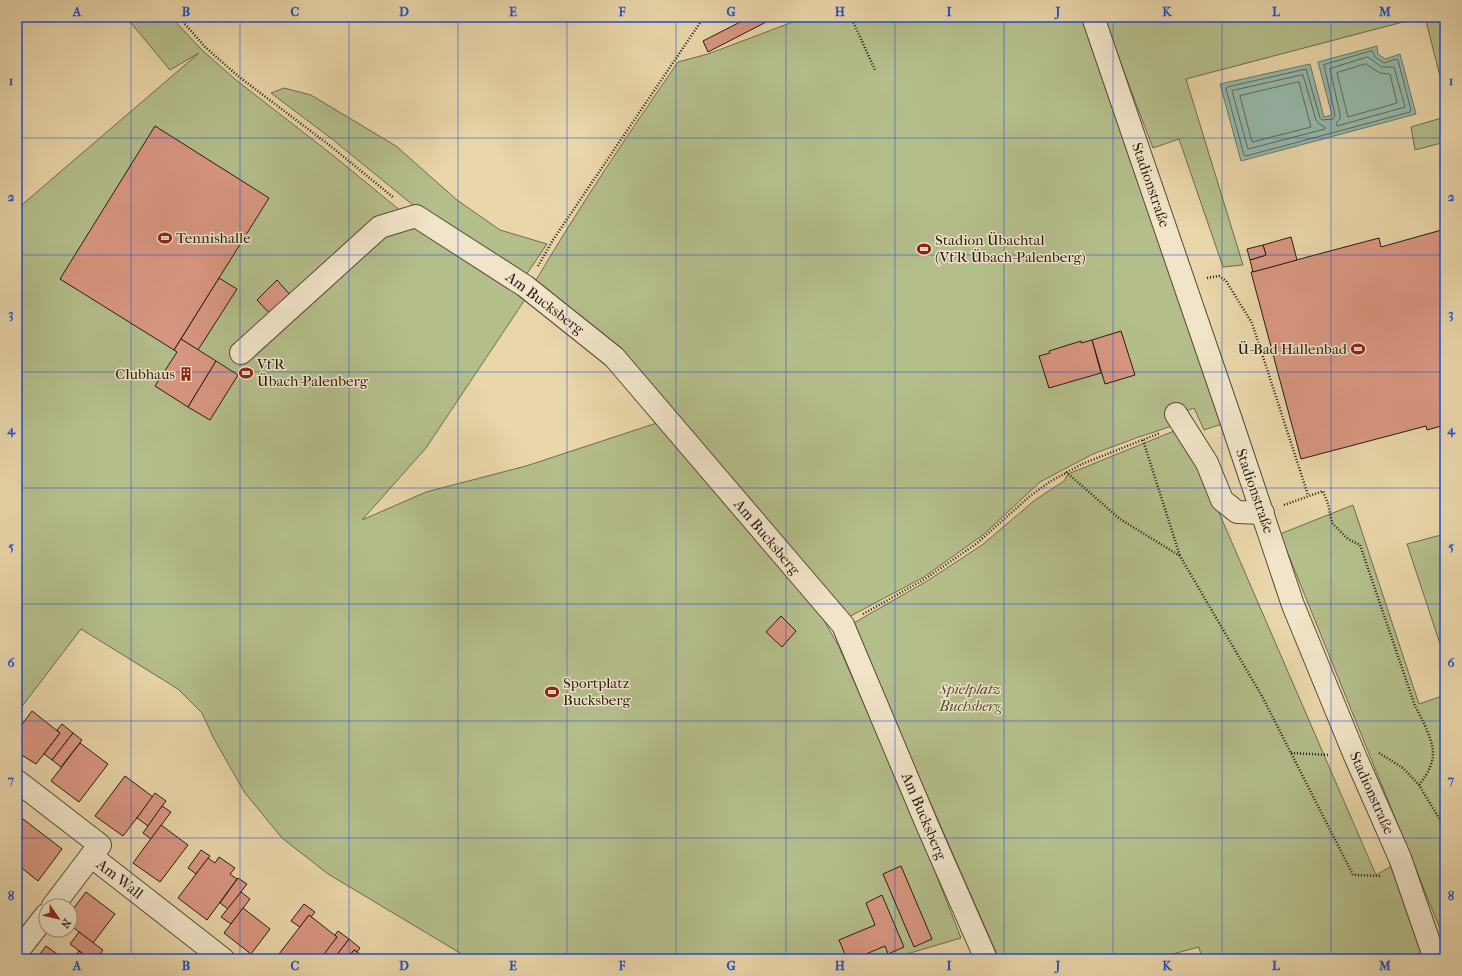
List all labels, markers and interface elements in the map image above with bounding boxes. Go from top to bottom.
text: A [72,4,82,19]
text: B [182,4,191,19]
text: C [291,4,300,19]
text: D [399,4,409,19]
text: E [509,4,517,19]
text: F [618,4,626,19]
text: G [726,4,736,19]
text: H [835,4,846,19]
text: I [946,4,952,19]
text: J [1054,4,1061,20]
text: K [1162,4,1173,19]
text: L [1272,4,1281,19]
text: M [1378,4,1391,19]
text: 1 [9,73,14,88]
text: 1 [1449,73,1454,88]
street label: Stadionstraße [1128,140,1174,230]
text: 2 [8,189,15,204]
text: 2 [1448,189,1455,204]
place label: Tennishalle [176,229,251,247]
sports icon: Tennishalle [157,230,173,246]
place label: Stadion Übachtal (VfR Übach-Palenberg) [935,231,1086,266]
sports icon: Stadion Übachtal (VfR Übach-Palenberg) [916,241,932,257]
street label: Am Bucksberg [502,267,588,339]
text: 3 [8,306,14,322]
text: 3 [1448,306,1454,322]
place label: Ü-Bad Hallenbad [1237,340,1348,358]
sports icon: Ü-Bad Hallenbad [1350,341,1366,357]
place label: VfR Übach-Palenberg [256,355,369,390]
place label: Clubhaus [115,365,175,383]
sports icon: VfR Übach-Palenberg [238,365,254,381]
building icon: Clubhaus [178,366,194,382]
text: 4 [6,422,16,438]
text: 4 [1446,422,1456,438]
street label: Stadionstraße [1232,446,1278,536]
street label: Am Bucksberg [730,495,804,579]
text: 5 [8,539,14,554]
text: 5 [1448,539,1454,554]
text: 6 [7,655,15,670]
text: 6 [1447,655,1455,670]
place label: Sportplatz Bucksberg [563,674,632,709]
park label: Spielplatz Buchsberg [938,680,1002,715]
sports icon: Sportplatz Bucksberg [544,684,560,700]
street label: Stadionstraße [1346,749,1398,838]
street label: Am Bucksberg [897,769,951,863]
text: 7 [7,772,15,787]
text: 7 [1447,772,1455,787]
street label: Am Wall [92,855,147,903]
text: 8 [8,888,15,903]
text: 8 [1448,888,1455,903]
north arrow [38,898,78,938]
text: N [58,916,74,931]
text: A [72,958,82,973]
text: B [182,958,191,973]
text: C [291,958,300,973]
text: D [399,958,409,973]
text: E [509,958,517,973]
text: F [618,958,626,973]
text: G [726,958,736,973]
text: H [835,958,846,973]
text: I [946,958,952,973]
text: J [1054,958,1061,974]
text: K [1162,958,1173,973]
text: L [1272,958,1281,973]
text: M [1378,958,1391,973]

